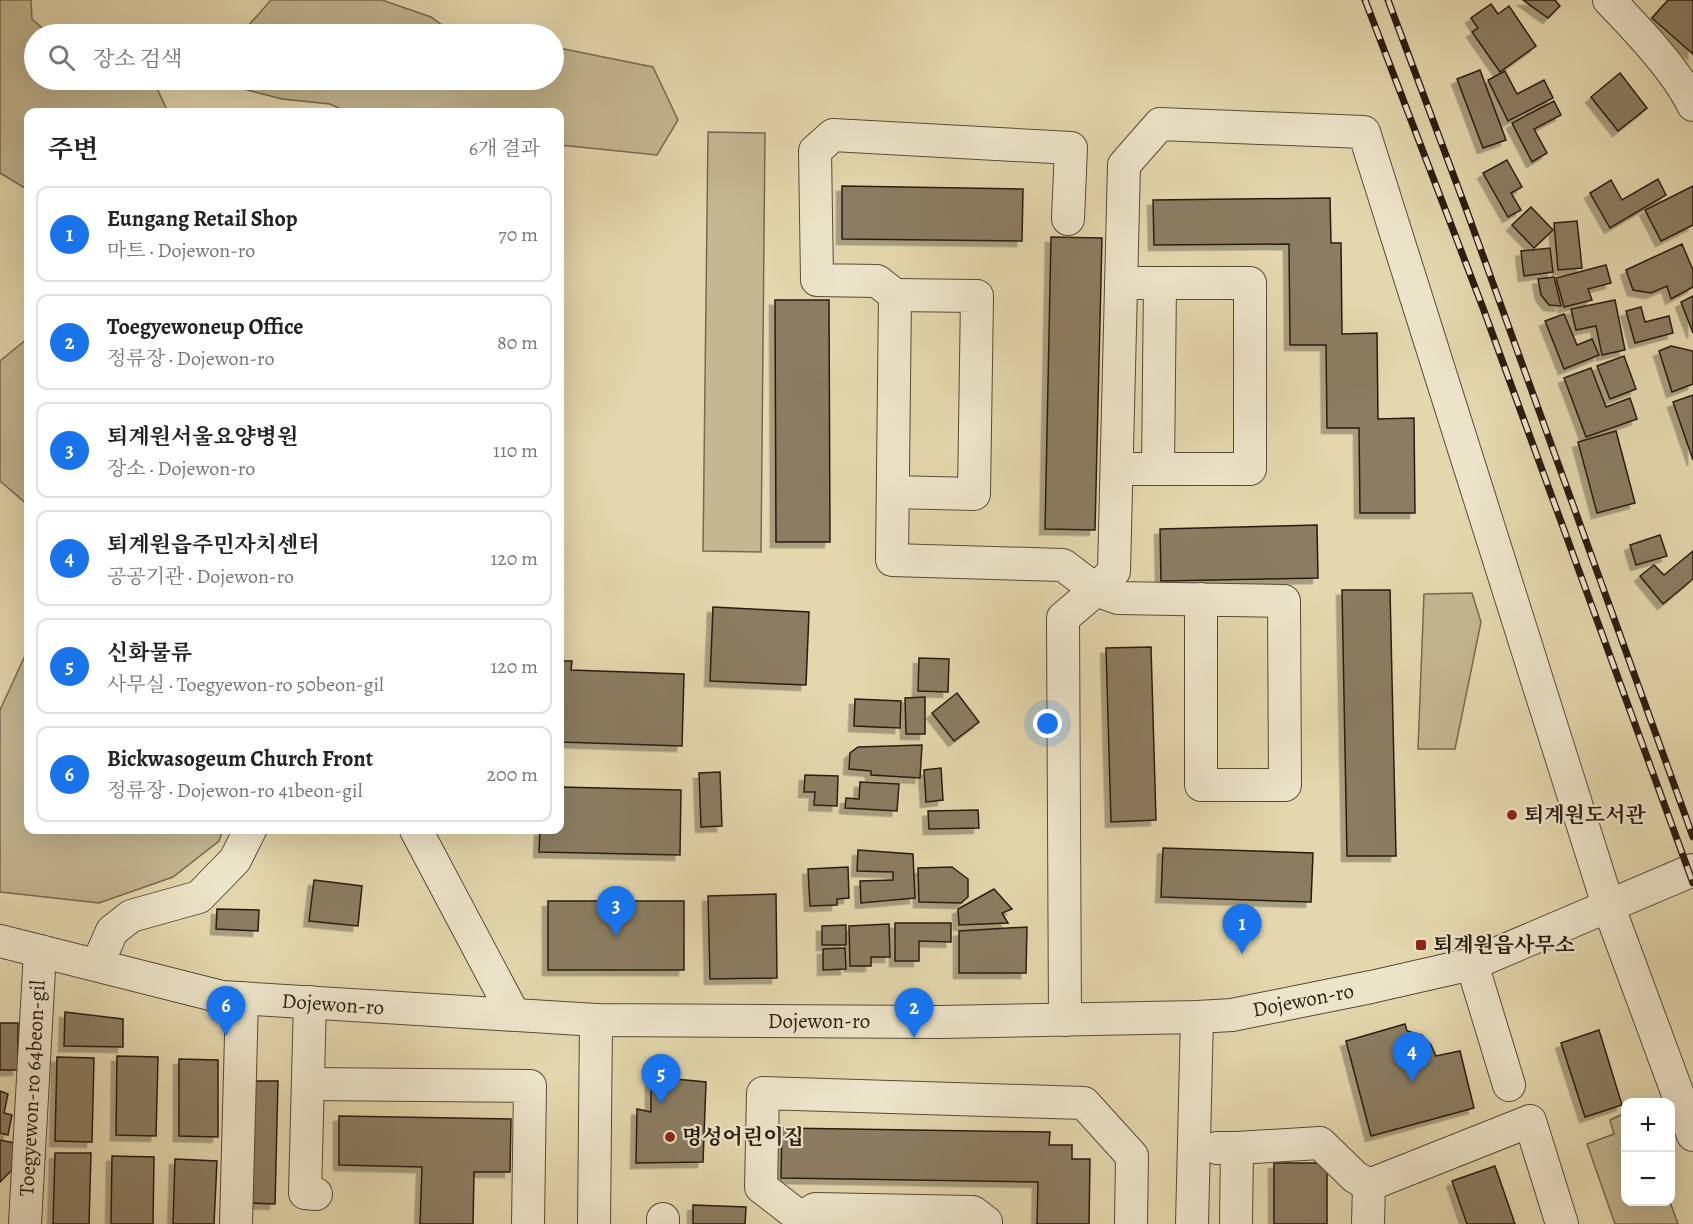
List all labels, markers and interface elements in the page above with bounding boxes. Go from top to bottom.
search box [24,24,564,90]
icon: search [45,41,78,74]
text: 장소 검색 [93,44,182,74]
text: 주변 [48,132,98,167]
text: 6개 결과 [469,135,540,162]
text: Eungang Retail Shop [107,204,298,234]
text: 1 [66,221,73,248]
text: 70 m [498,221,538,248]
text: 마트 · Dojewon-ro [107,237,255,264]
text: Toegyewoneup Office [107,312,303,342]
text: 2 [65,329,74,356]
text: 80 m [497,329,538,356]
text: 정류장 · Dojewon-ro [107,345,275,372]
text: 퇴계원서울요양병원 [107,422,298,452]
text: 3 [65,437,74,464]
text: 110 m [493,437,538,464]
text: 장소 · Dojewon-ro [107,455,255,482]
text: 퇴계원읍주민자치센터 [107,530,320,560]
text: 4 [65,545,74,572]
text: 120 m [490,545,538,572]
text: 공공기관 · Dojewon-ro [107,563,294,590]
text: 신화물류 [107,638,192,668]
text: 5 [65,653,74,680]
text: 120 m [490,653,538,680]
text: 사무실 · Toegyewon-ro 50beon-gil [107,671,384,698]
your location [1033,709,1062,738]
text: Bickwasogeum Church Front [107,744,373,774]
text: 6 [65,761,74,788]
text: 200 m [487,761,538,788]
text: 정류장 · Dojewon-ro 41beon-gil [107,777,363,804]
place label: 퇴계원도서관 [1524,801,1646,829]
marker: 퇴계원도서관 [1505,808,1519,822]
pin: 3 [596,886,636,936]
pin: 1 [1222,904,1262,954]
place label: 퇴계원읍사무소 [1433,931,1575,959]
marker: 퇴계원읍사무소 [1414,938,1428,952]
street label: Dojewon-ro [1250,976,1356,1024]
street label: Toegyewon-ro 64beon-gil [12,979,52,1197]
pin: 6 [206,986,246,1036]
street label: Dojewon-ro [281,986,385,1022]
pin: 2 [894,988,934,1038]
street label: Dojewon-ro [768,1007,870,1035]
pin: 4 [1392,1032,1432,1082]
pin: 5 [642,1054,680,1104]
map controls [1621,1098,1675,1206]
button: + [1621,1098,1675,1152]
place label: 명성어린이집 [682,1123,804,1151]
marker: 명성어린이집 [663,1130,677,1144]
button: − [1621,1152,1675,1206]

